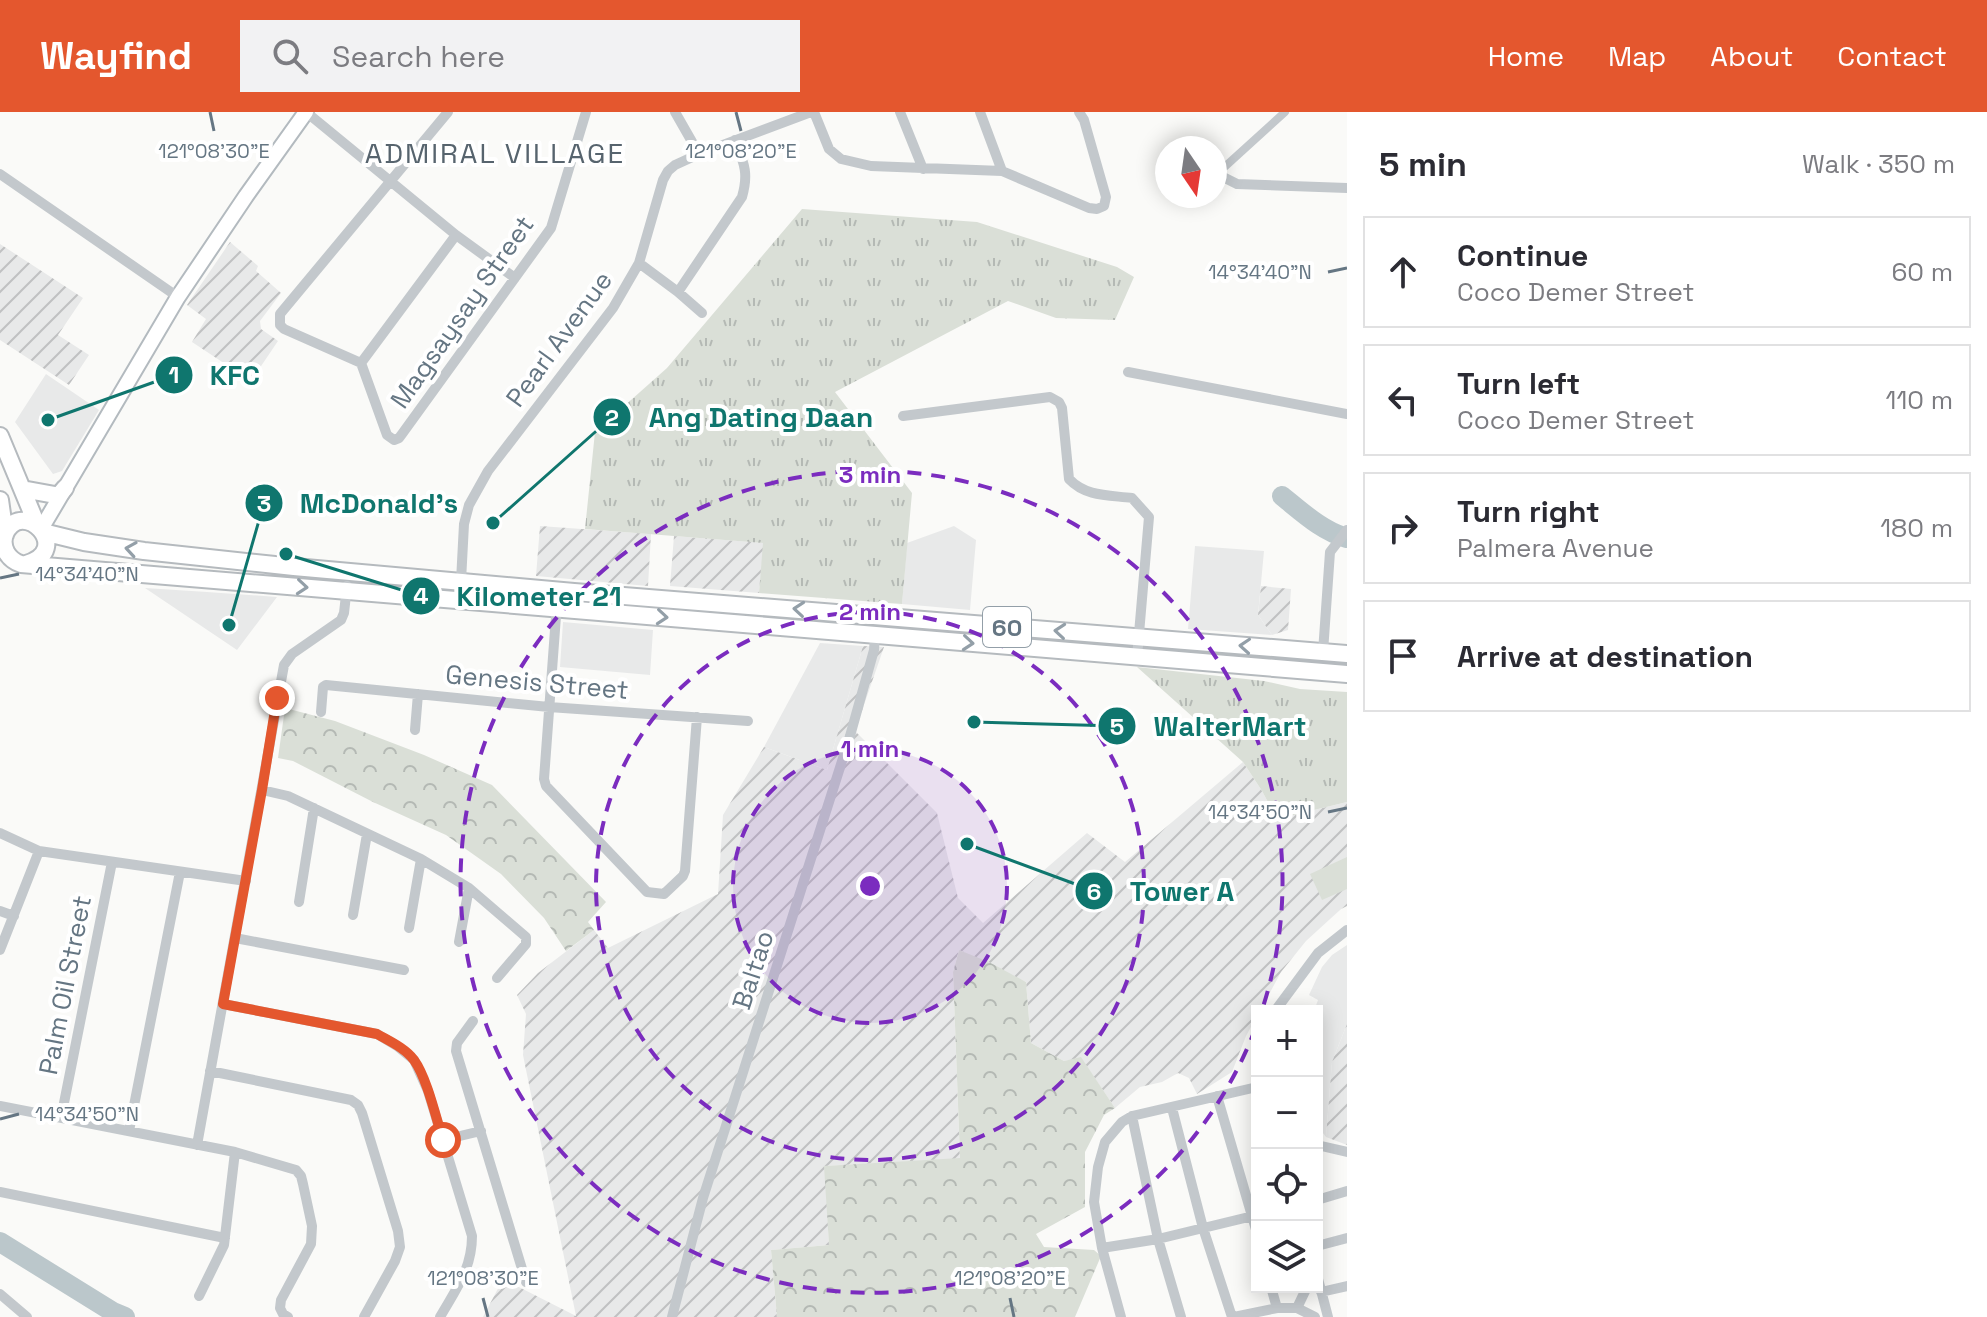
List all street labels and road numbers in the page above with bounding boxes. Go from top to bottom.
street label: Magsaysay Street [383,209,541,415]
street label: Pearl Avenue [498,264,620,414]
road number: 60 [983,607,1031,647]
street label: Genesis Street [444,657,630,707]
street label: Palm Oil Street [31,892,99,1078]
street label: Baltao [724,926,782,1014]

